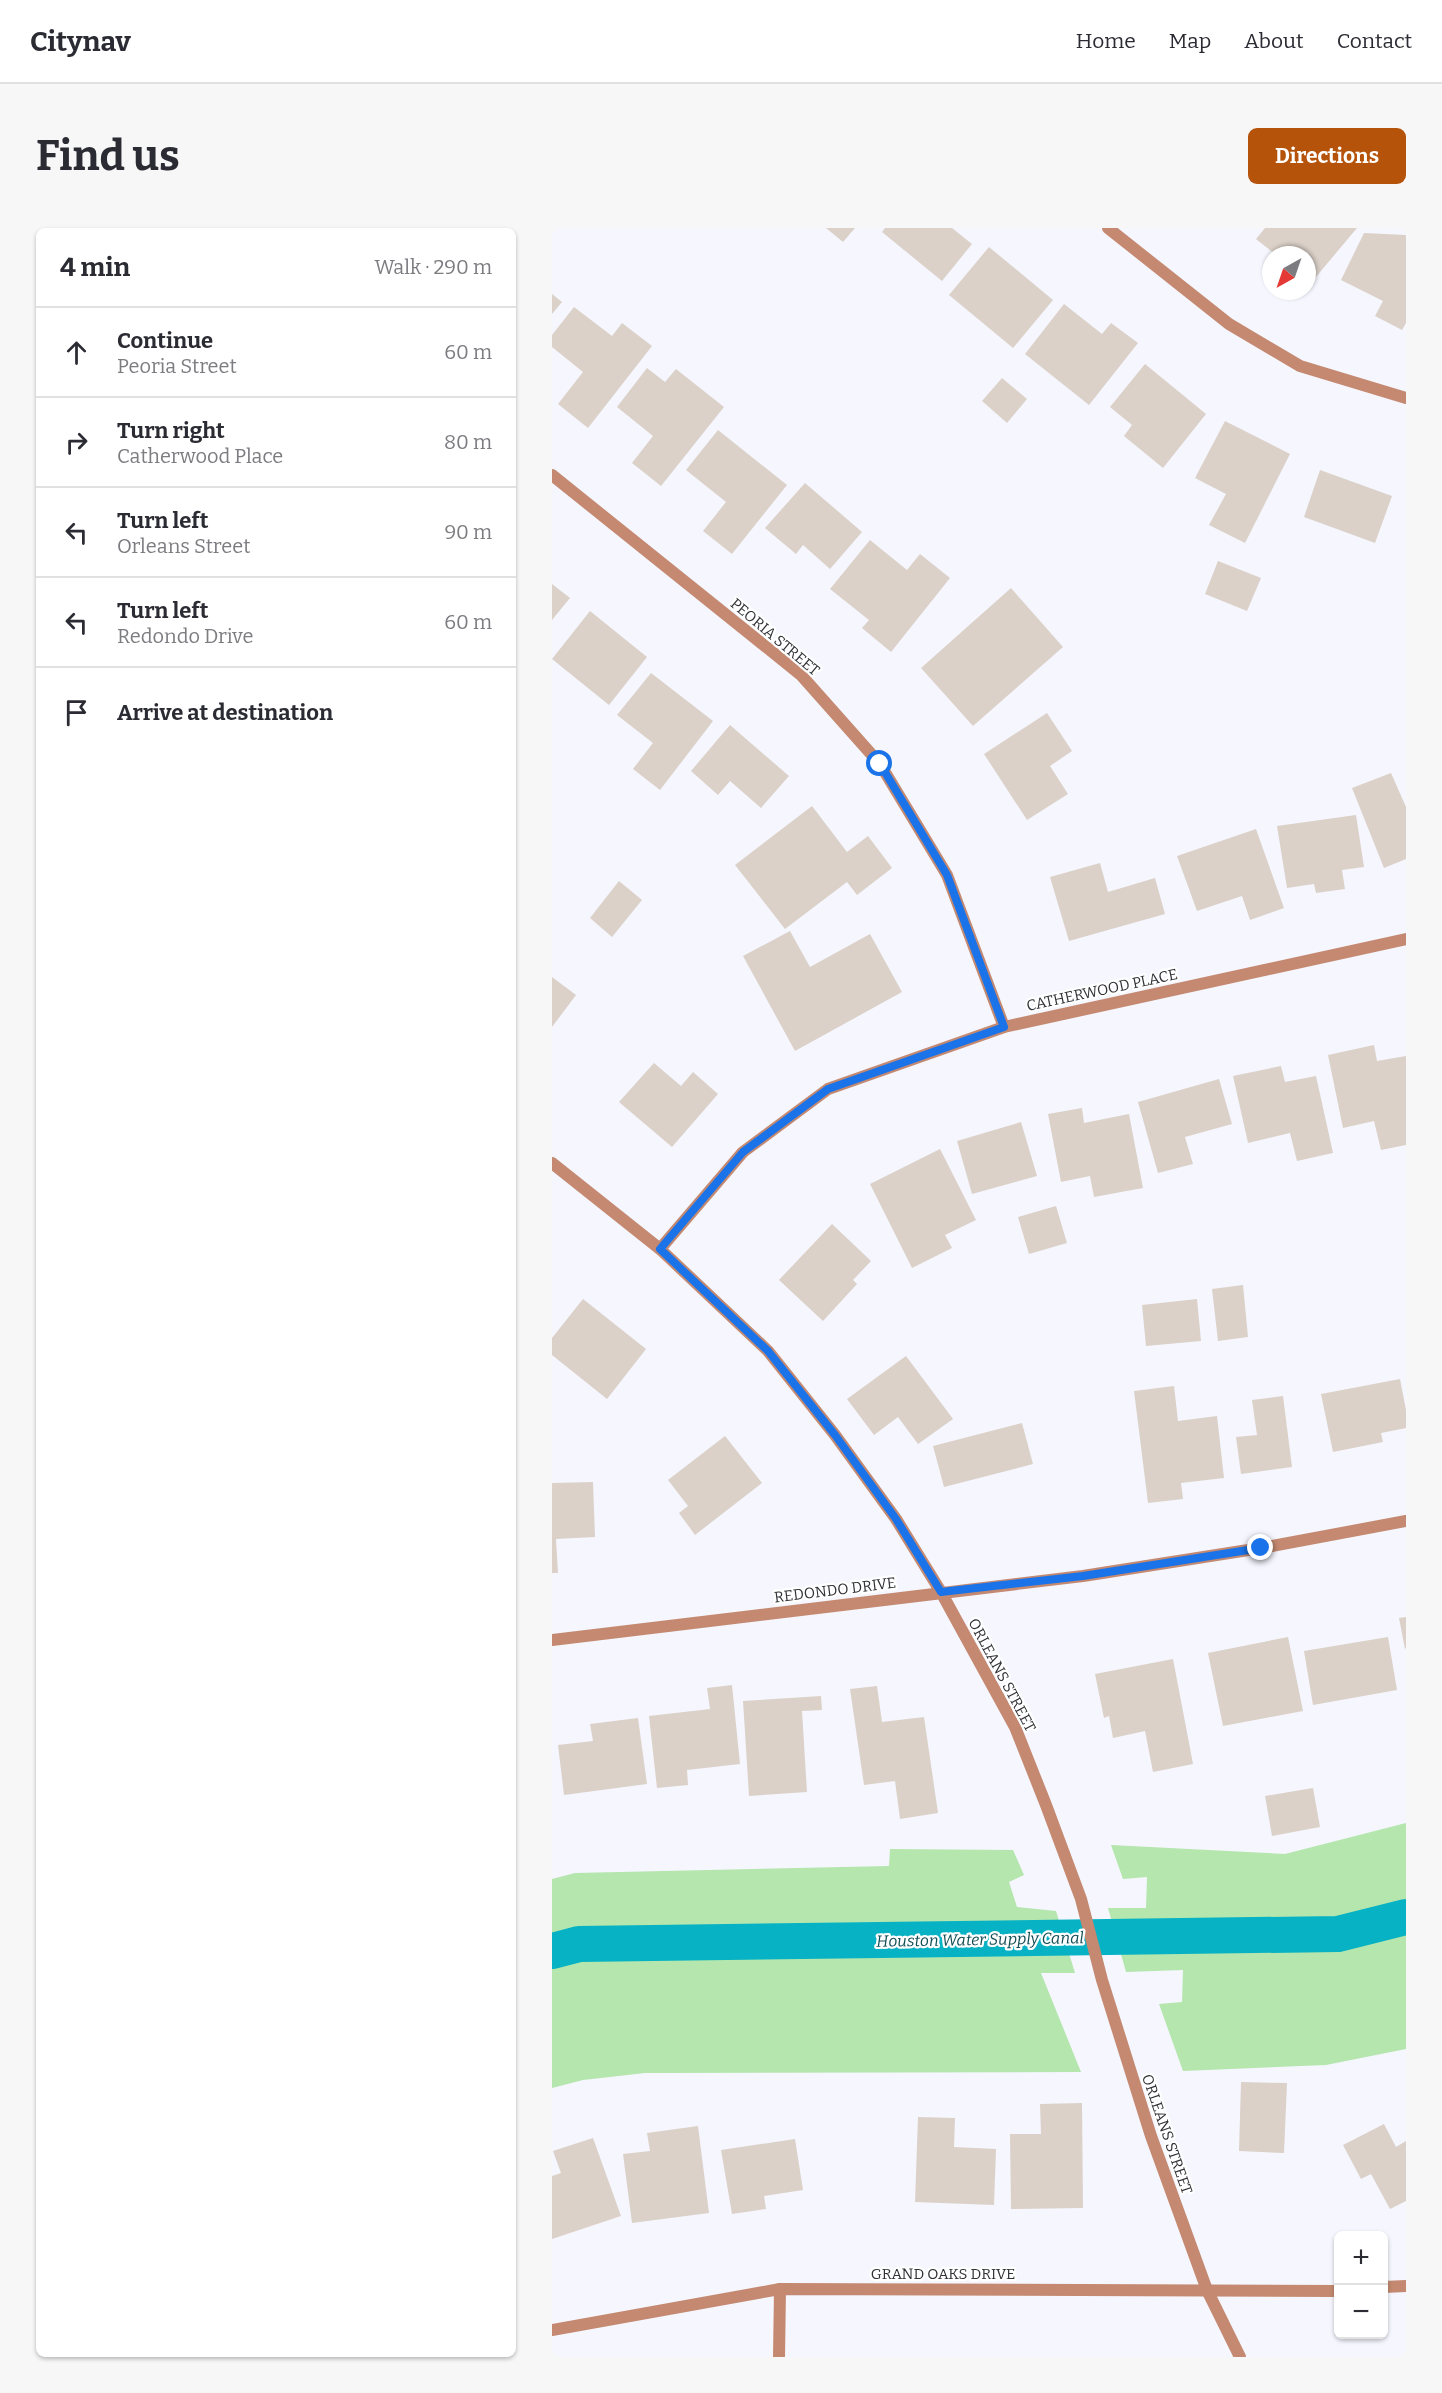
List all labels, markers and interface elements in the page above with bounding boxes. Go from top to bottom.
text: Citynav [30,25,131,58]
text: Home [1076,28,1136,54]
text: Map [1169,28,1211,54]
text: About [1244,28,1304,54]
text: Contact [1337,28,1412,54]
button: Directions [1248,128,1406,184]
text: Find us [36,131,180,181]
north arrow [1262,246,1316,300]
text: 4 min [60,252,130,283]
text: Walk · 290 m [374,255,492,279]
text: Continue [117,327,213,354]
icon: ahead [60,336,93,369]
text: 60 m [444,340,492,364]
text: Peoria Street [117,354,237,378]
text: Turn right [117,417,225,444]
icon: right [60,426,93,459]
text: 80 m [444,430,492,454]
text: Catherwood Place [117,444,283,468]
text: Turn left [117,507,209,534]
icon: left [60,516,93,549]
text: 90 m [444,520,492,544]
text: Orleans Street [117,534,250,558]
street label: PEORIA STREET [727,595,823,680]
text: Turn left [117,597,209,624]
icon: left [60,606,93,639]
text: 60 m [444,610,492,634]
text: Redondo Drive [117,624,253,648]
icon: arrive [60,696,93,729]
text: Arrive at destination [117,699,333,726]
route start [866,750,892,776]
street label: CATHERWOOD PLACE [1025,965,1179,1015]
route end [1247,1534,1273,1560]
street label: REDONDO DRIVE [773,1574,897,1606]
street label: ORLEANS STREET [965,1615,1040,1735]
water label: Houston Water Supply Canal [876,1928,1084,1951]
street label: ORLEANS STREET [1138,2072,1196,2197]
map controls [1334,2231,1388,2339]
button: + [1334,2231,1388,2285]
street label: GRAND OAKS DRIVE [871,2265,1015,2283]
button: − [1334,2285,1388,2339]

